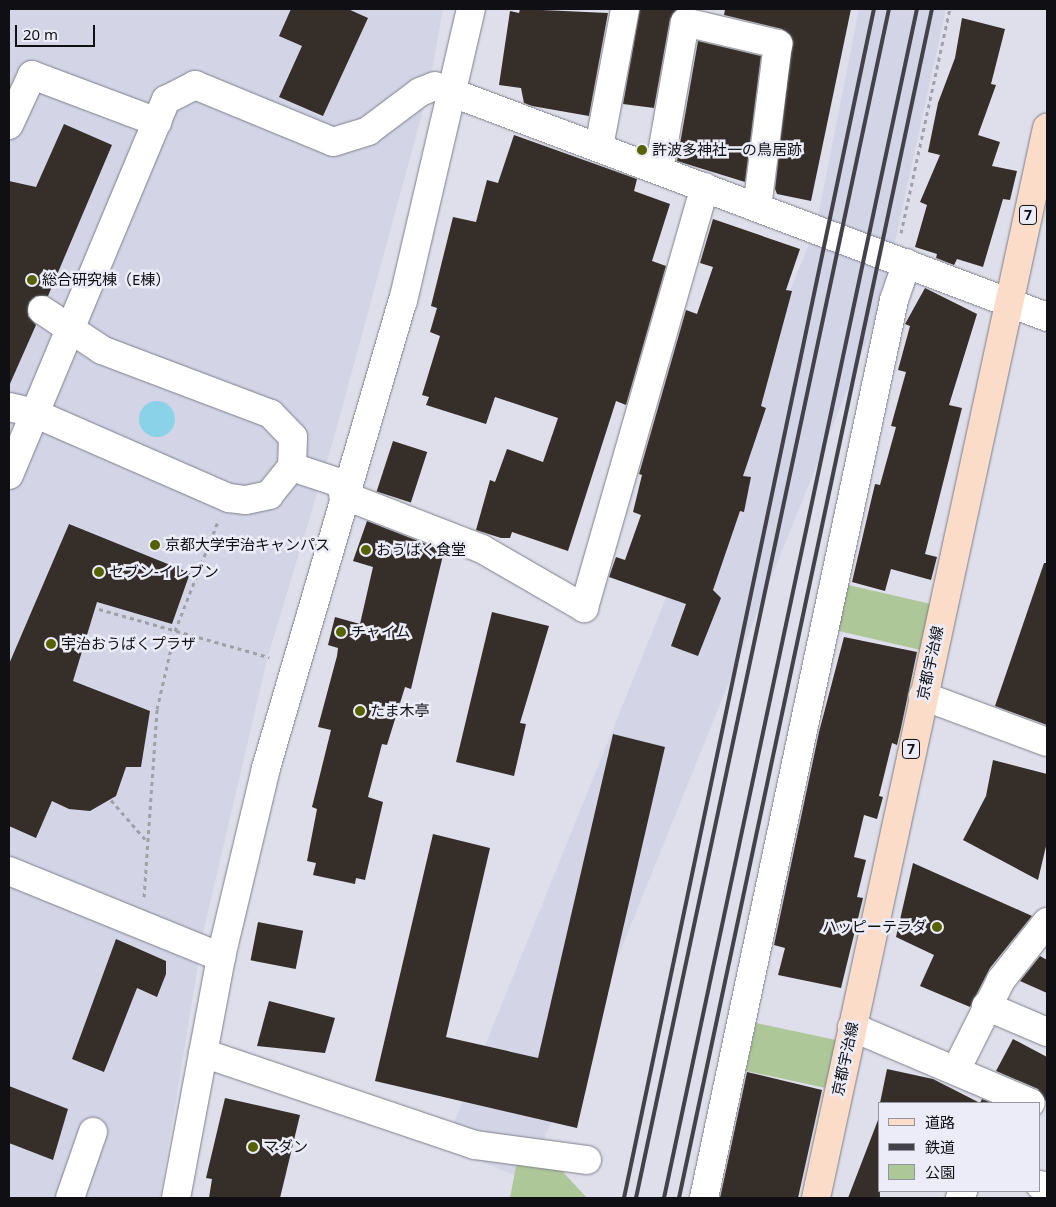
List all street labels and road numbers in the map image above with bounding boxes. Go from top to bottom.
road number: 7 [1018,204,1038,226]
street label: 京都宇治線 [913,624,947,702]
road number: 7 [901,738,921,761]
street label: 京都宇治線 [828,1020,862,1098]

